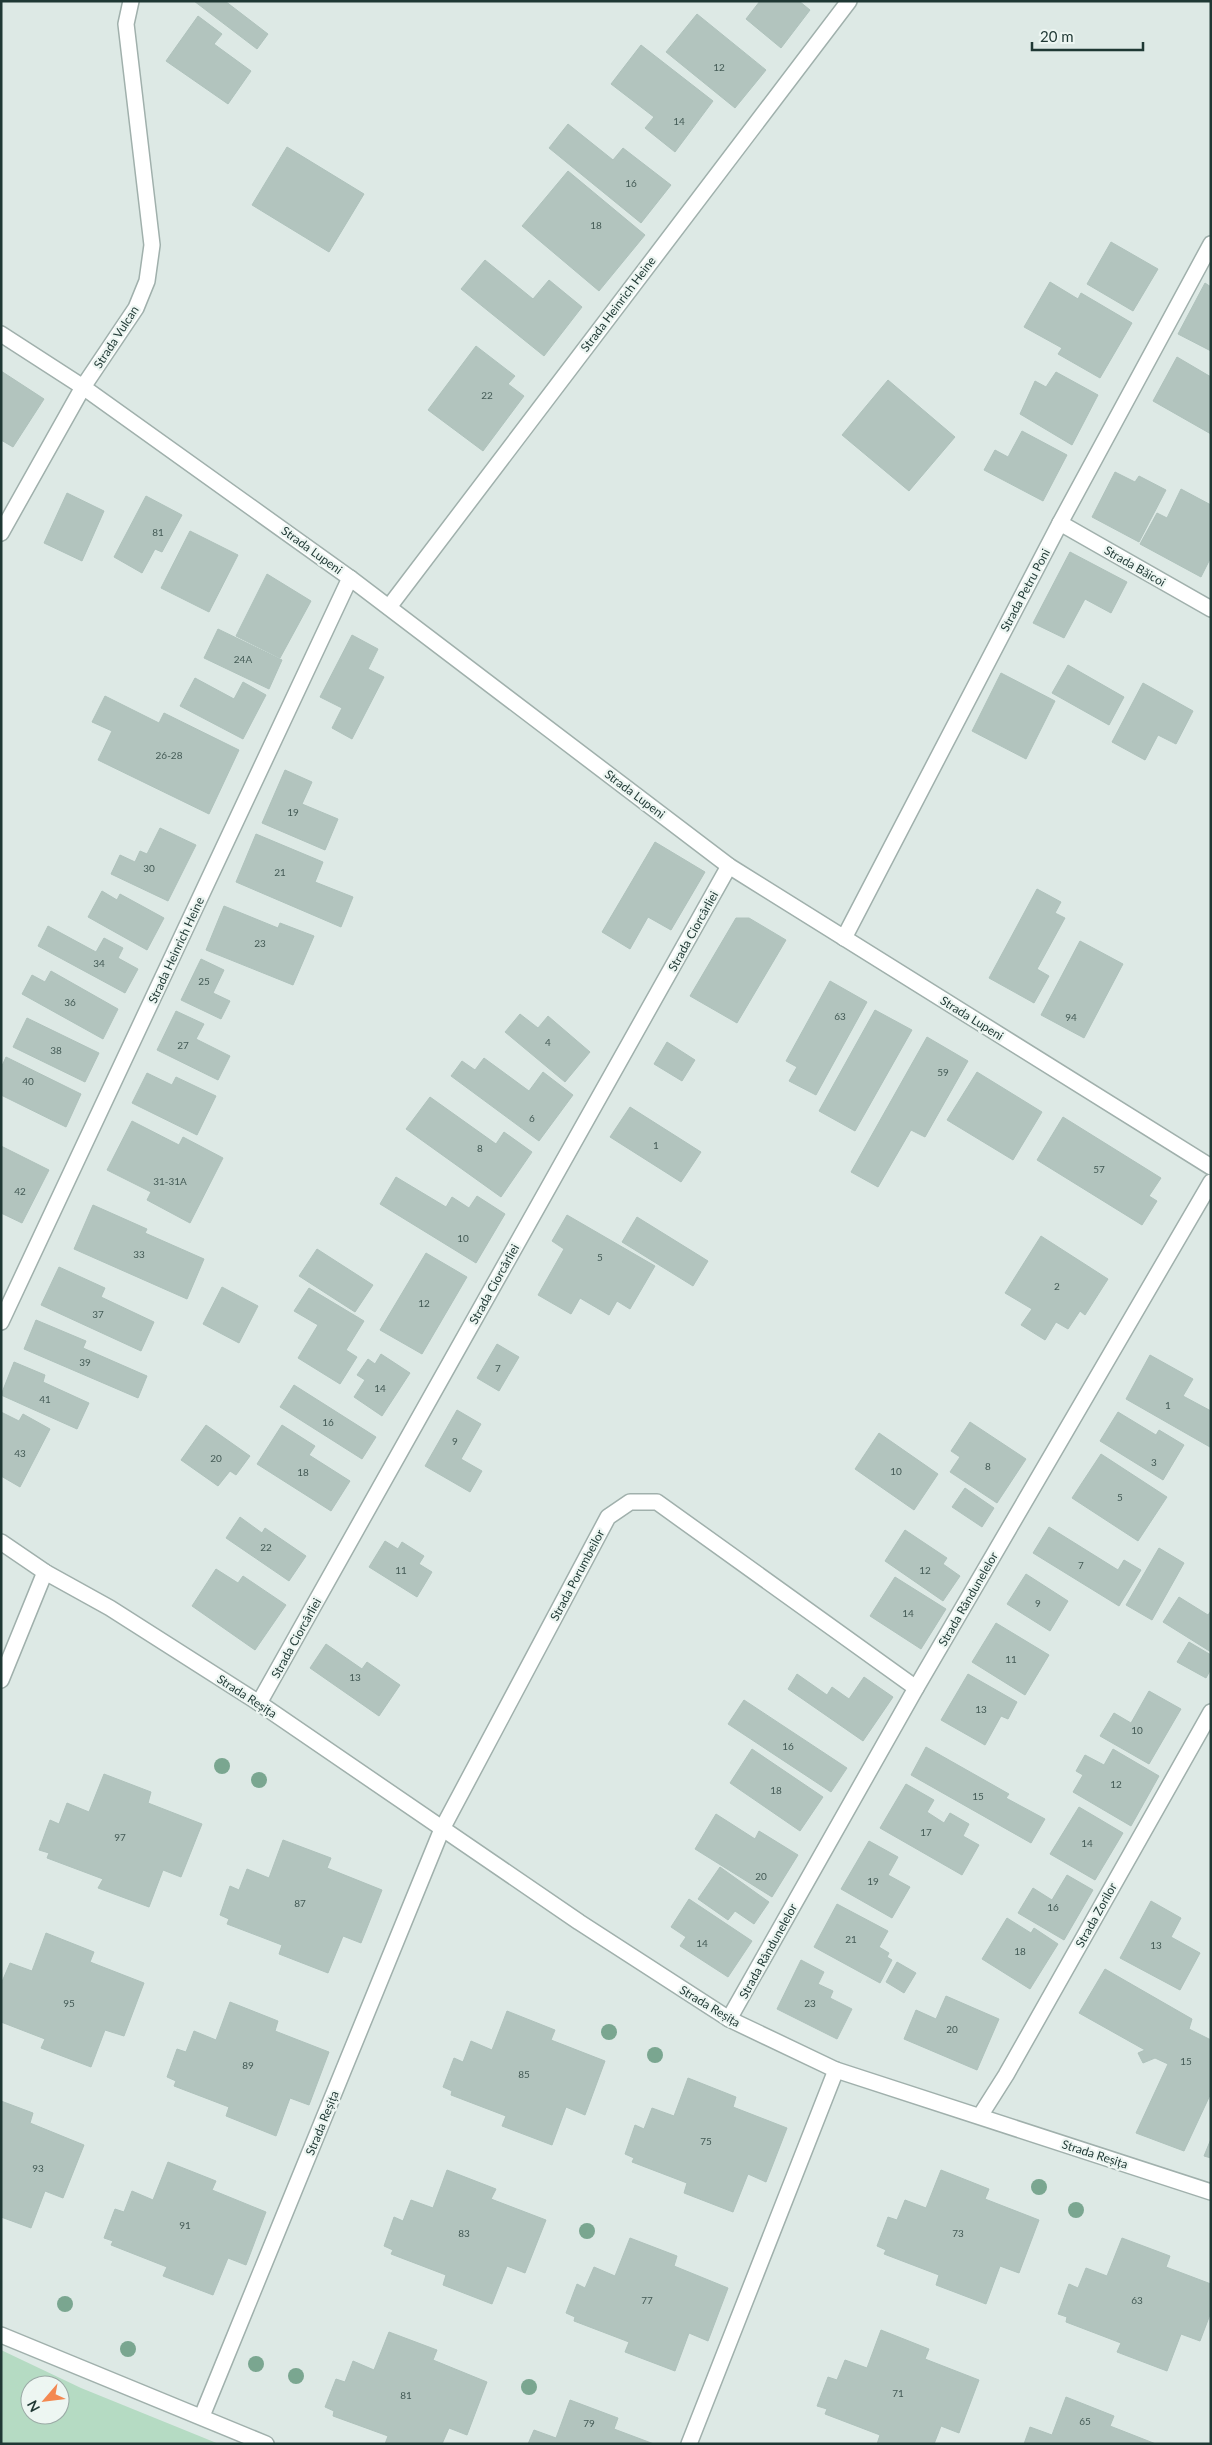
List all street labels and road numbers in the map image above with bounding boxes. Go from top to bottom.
street label: Strada Heinrich Heine [577,253,659,355]
street label: Strada Vulcan [90,303,142,371]
street label: Strada Lupeni [279,523,345,577]
street label: Strada Băicoi [1102,542,1168,590]
street label: Strada Petru Poni [997,546,1053,634]
street label: Strada Lupeni [602,766,668,822]
street label: Strada Ciorcârliei [665,888,721,974]
street label: Strada Heinrich Heine [145,895,207,1005]
street label: Strada Lupeni [938,993,1006,1043]
street label: Strada Ciorcârliei [466,1241,522,1327]
street label: Strada Porumbeilor [547,1526,608,1623]
street label: Strada Rândunelelor [935,1549,1001,1649]
street label: Strada Ciorcârliei [268,1595,324,1681]
street label: Strada Reșița [214,1671,280,1721]
street label: Strada Zorilor [1072,1880,1120,1950]
street label: Strada Rândunelelor [736,1900,801,2001]
street label: Strada Reșița [677,1982,743,2030]
street label: Strada Reșița [302,2088,342,2157]
street label: Strada Reșița [1060,2136,1130,2172]

